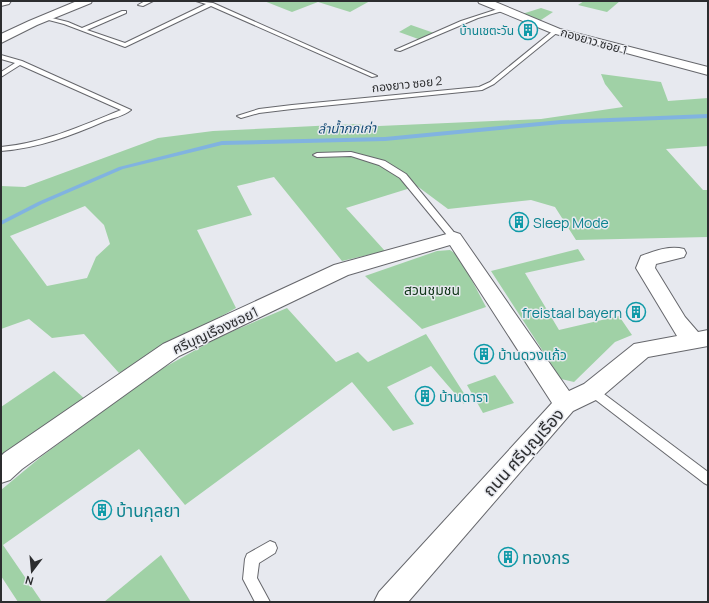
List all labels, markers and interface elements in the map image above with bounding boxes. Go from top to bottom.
building icon: บ้านเชตะวัน [517,19,539,41]
place label: บ้านเชตะวัน [460,22,514,39]
street label: กองยาว ซอย 1 [559,23,629,59]
street label: กองยาว ซอย 2 [371,72,443,96]
water label: ลำน้ำกกเก่า [318,118,377,138]
building icon: Sleep Mode [508,211,530,233]
place label: Sleep Mode [533,213,609,232]
park label: สวนชุมชน [404,280,460,299]
building icon: freistaal bayern [625,301,647,323]
street label: ศรีบุญเรืองซอย1 [169,302,261,358]
place label: freistaal bayern [522,303,622,322]
building icon: บ้านดวงแก้ว [473,343,495,365]
place label: บ้านดวงแก้ว [498,345,567,364]
building icon: บ้านดารา [414,385,436,407]
place label: บ้านดารา [439,387,489,406]
street label: ถนน ศรีบุญเรือง [477,403,569,501]
building icon: บ้านกุลยา [91,499,113,521]
place label: บ้านกุลยา [116,499,181,522]
building icon: ทองกร [497,546,519,568]
place label: ทองกร [522,546,570,569]
north arrow [12,551,52,591]
text: N [23,573,35,589]

